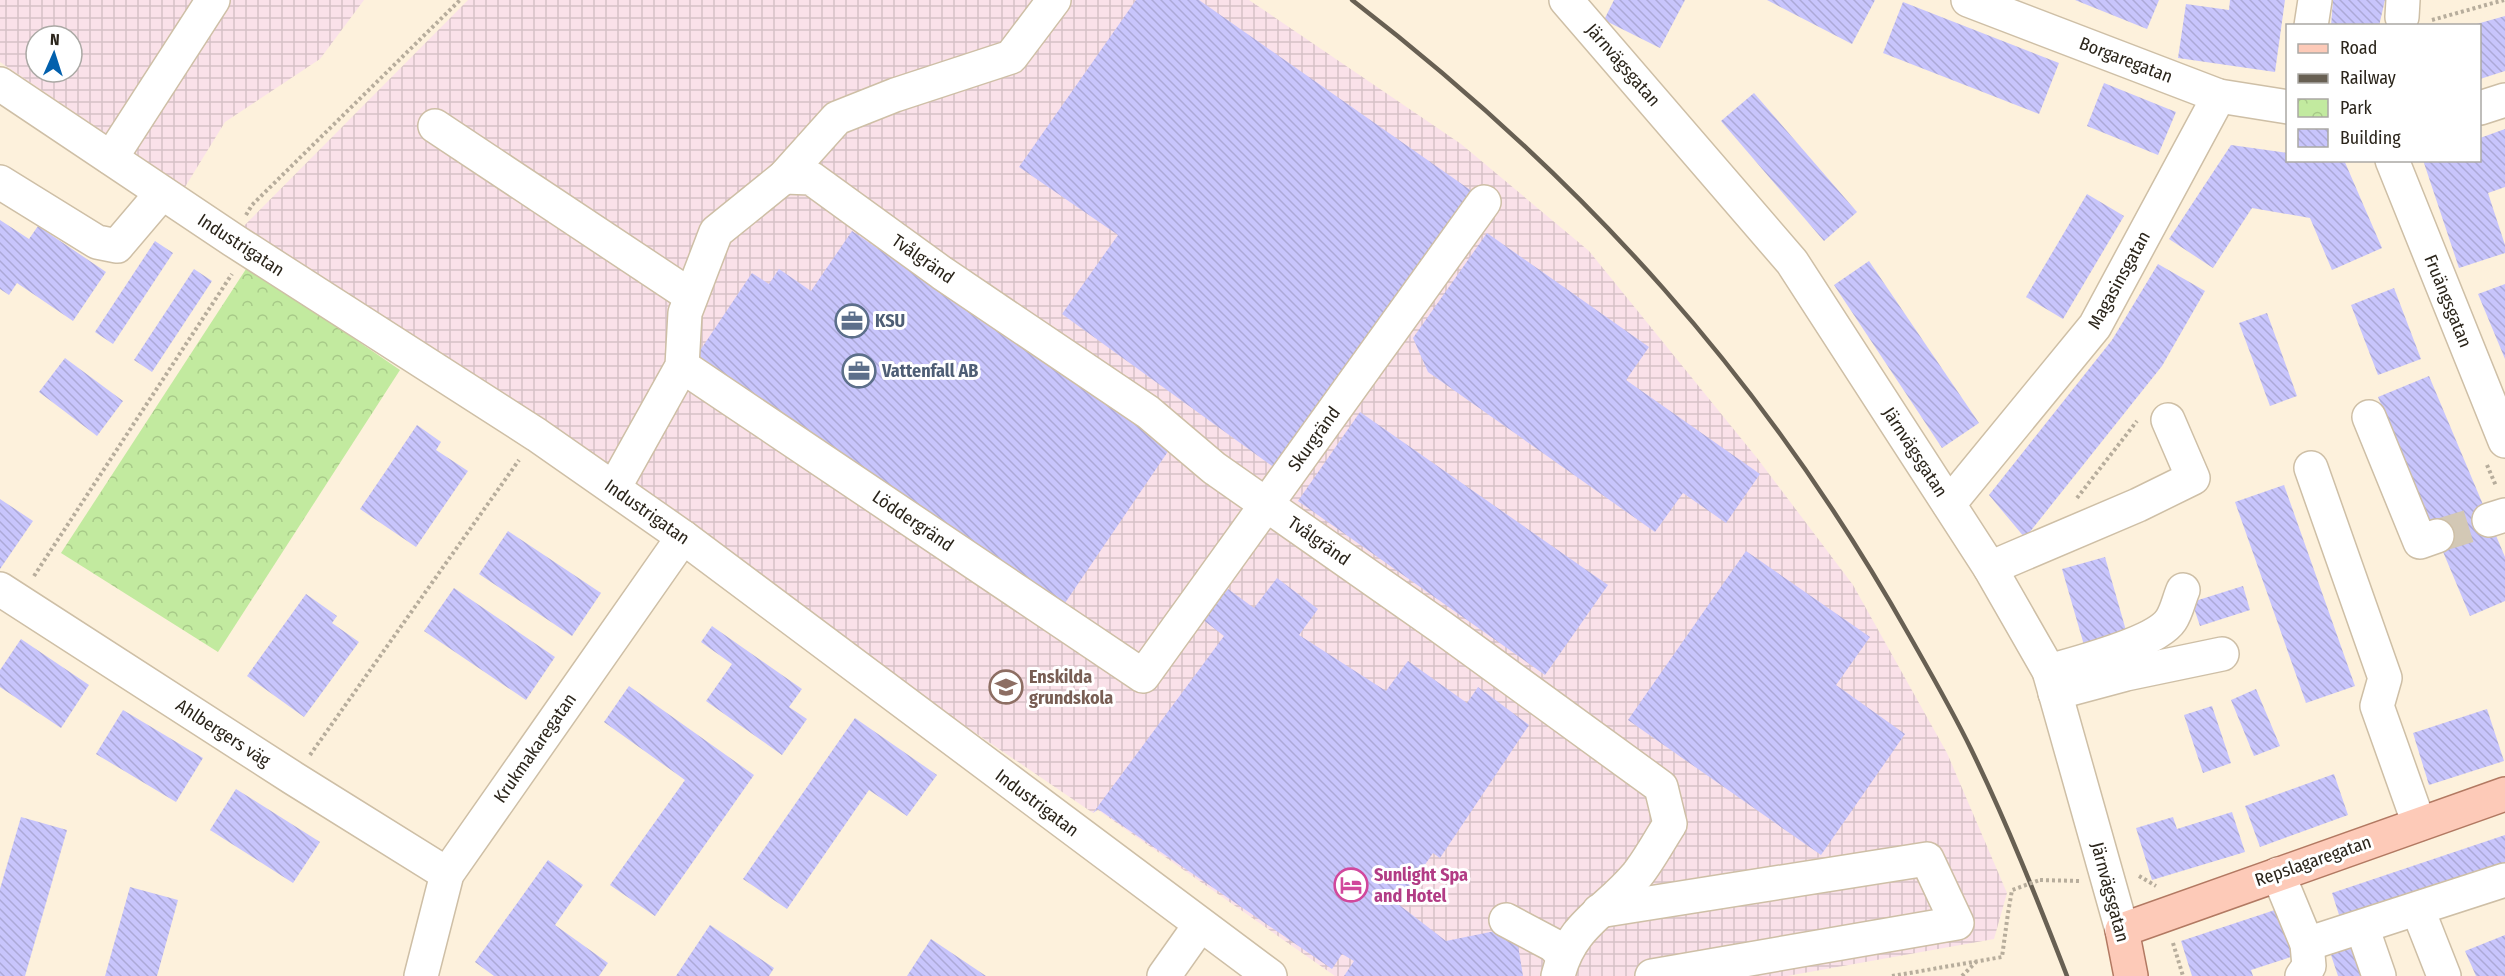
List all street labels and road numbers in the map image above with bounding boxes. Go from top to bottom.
street label: Järnvägsgatan [1581,19,1665,111]
street label: Borgaregatan [2076,32,2176,88]
street label: Industrigatan [194,209,288,281]
street label: Magasinsgatan [2083,227,2155,333]
street label: Tvålgränd [888,230,958,288]
street label: Fruängsgatan [2419,251,2477,351]
street label: Skurgränd [1283,402,1345,476]
street label: Järnvägsgatan [1878,403,1952,501]
street label: Industrigatan [600,475,694,549]
street label: Löddergränd [868,486,958,556]
street label: Tvålgränd [1284,512,1354,570]
street label: Krukmakaregatan [489,689,581,807]
street label: Ahlbergers väg [172,694,275,772]
street label: Industrigatan [991,765,1083,841]
street label: Repslagaregatan [2252,831,2374,891]
street label: Järnvägsgatan [2086,839,2134,945]

